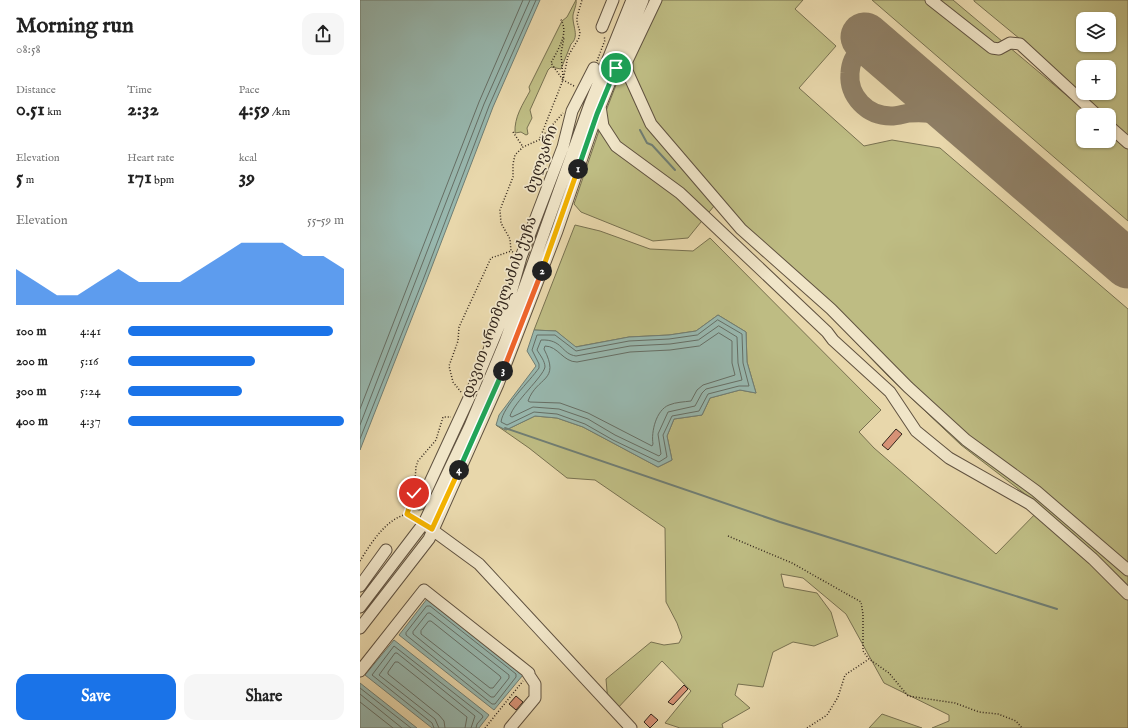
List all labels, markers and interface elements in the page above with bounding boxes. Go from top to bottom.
text: Morning run [16,12,134,40]
map controls [1076,12,1116,148]
button: layers [1076,12,1116,52]
button: share [302,13,344,55]
text: 08:58 [16,41,41,58]
pin [599,51,633,85]
icon: arrive [605,57,627,79]
button: + [1076,60,1116,100]
text: Distance [16,83,56,97]
text: Time [127,83,152,97]
text: Pace [239,83,259,97]
text: 0.51 [16,97,45,122]
text: 2:32 [127,97,159,122]
text: 4:59 [239,97,270,122]
text: km [45,105,62,119]
text: /km [270,105,290,119]
button: − [1076,108,1116,148]
street label: ბულვარი [521,123,562,196]
text: Elevation [16,151,60,165]
text: Heart rate [127,151,174,165]
text: kcal [239,151,257,165]
pin: 1 [568,159,588,179]
text: 1 [576,162,580,176]
text: 5 [16,165,23,190]
text: 171 [127,165,152,190]
text: 39 [239,165,255,190]
text: m [23,173,34,187]
text: bpm [152,173,174,187]
text: Elevation [16,212,68,229]
text: 55–59 m [307,212,344,229]
street label: დავით ართმელაძის ქუჩა [458,214,541,401]
pin: 2 [532,261,552,281]
text: 2 [539,264,545,278]
text: 100 m [16,323,46,340]
text: 4:41 [80,323,101,340]
text: 200 m [16,353,48,370]
text: 5:16 [80,353,98,370]
pin: 3 [493,361,513,381]
text: 3 [501,364,505,378]
text: 300 m [16,383,47,400]
text: 5:24 [80,383,101,400]
text: 400 m [16,413,48,430]
text: 4:37 [80,413,101,430]
pin: 4 [449,460,469,480]
text: 4 [456,463,462,477]
pin [397,476,431,510]
icon: check [403,482,425,504]
button: Save [16,674,176,720]
button: Share [184,674,344,720]

